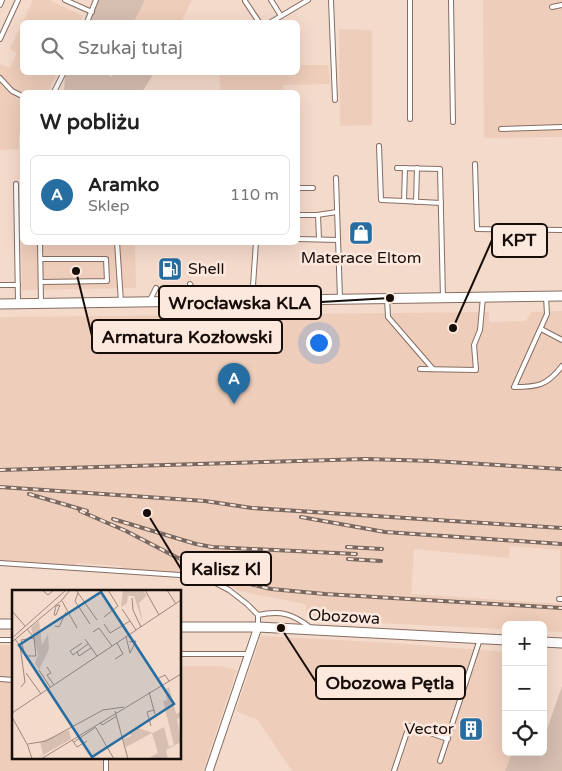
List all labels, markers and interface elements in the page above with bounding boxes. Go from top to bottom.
search box [20,20,300,75]
icon: search [38,34,66,62]
text: Szukaj tutaj [78,37,183,59]
text: W pobliżu [40,110,140,135]
text: Aramko [88,174,159,196]
text: A [51,185,63,205]
text: 110 m [230,185,279,205]
text: Sklep [88,196,130,216]
shop icon: Materace Eltom [348,220,374,246]
callout: KPT [492,224,547,257]
text: KPT [501,229,538,251]
place label: Materace Eltom [301,248,421,268]
fuel station icon: Shell [157,256,183,282]
place label: Shell [188,259,225,279]
callout: Wrocławska KLA [159,286,321,319]
text: Wrocławska KLA [169,292,311,314]
callout: Armatura Kozłowski [92,320,282,353]
text: Armatura Kozłowski [102,326,272,348]
your location [306,330,332,356]
pin: A [218,363,250,404]
callout: Kalisz Kl [181,552,271,585]
text: Kalisz Kl [191,558,261,580]
inset map [12,590,181,758]
street label: Obozowa [308,605,380,629]
map controls [502,621,547,756]
button: + [502,621,547,666]
callout: Obozowa Pętla [316,666,465,699]
button: − [502,666,547,711]
text: Obozowa Pętla [326,672,455,694]
button: locate [502,711,547,756]
building icon: Vector [458,716,484,742]
place label: Vector [404,719,455,739]

